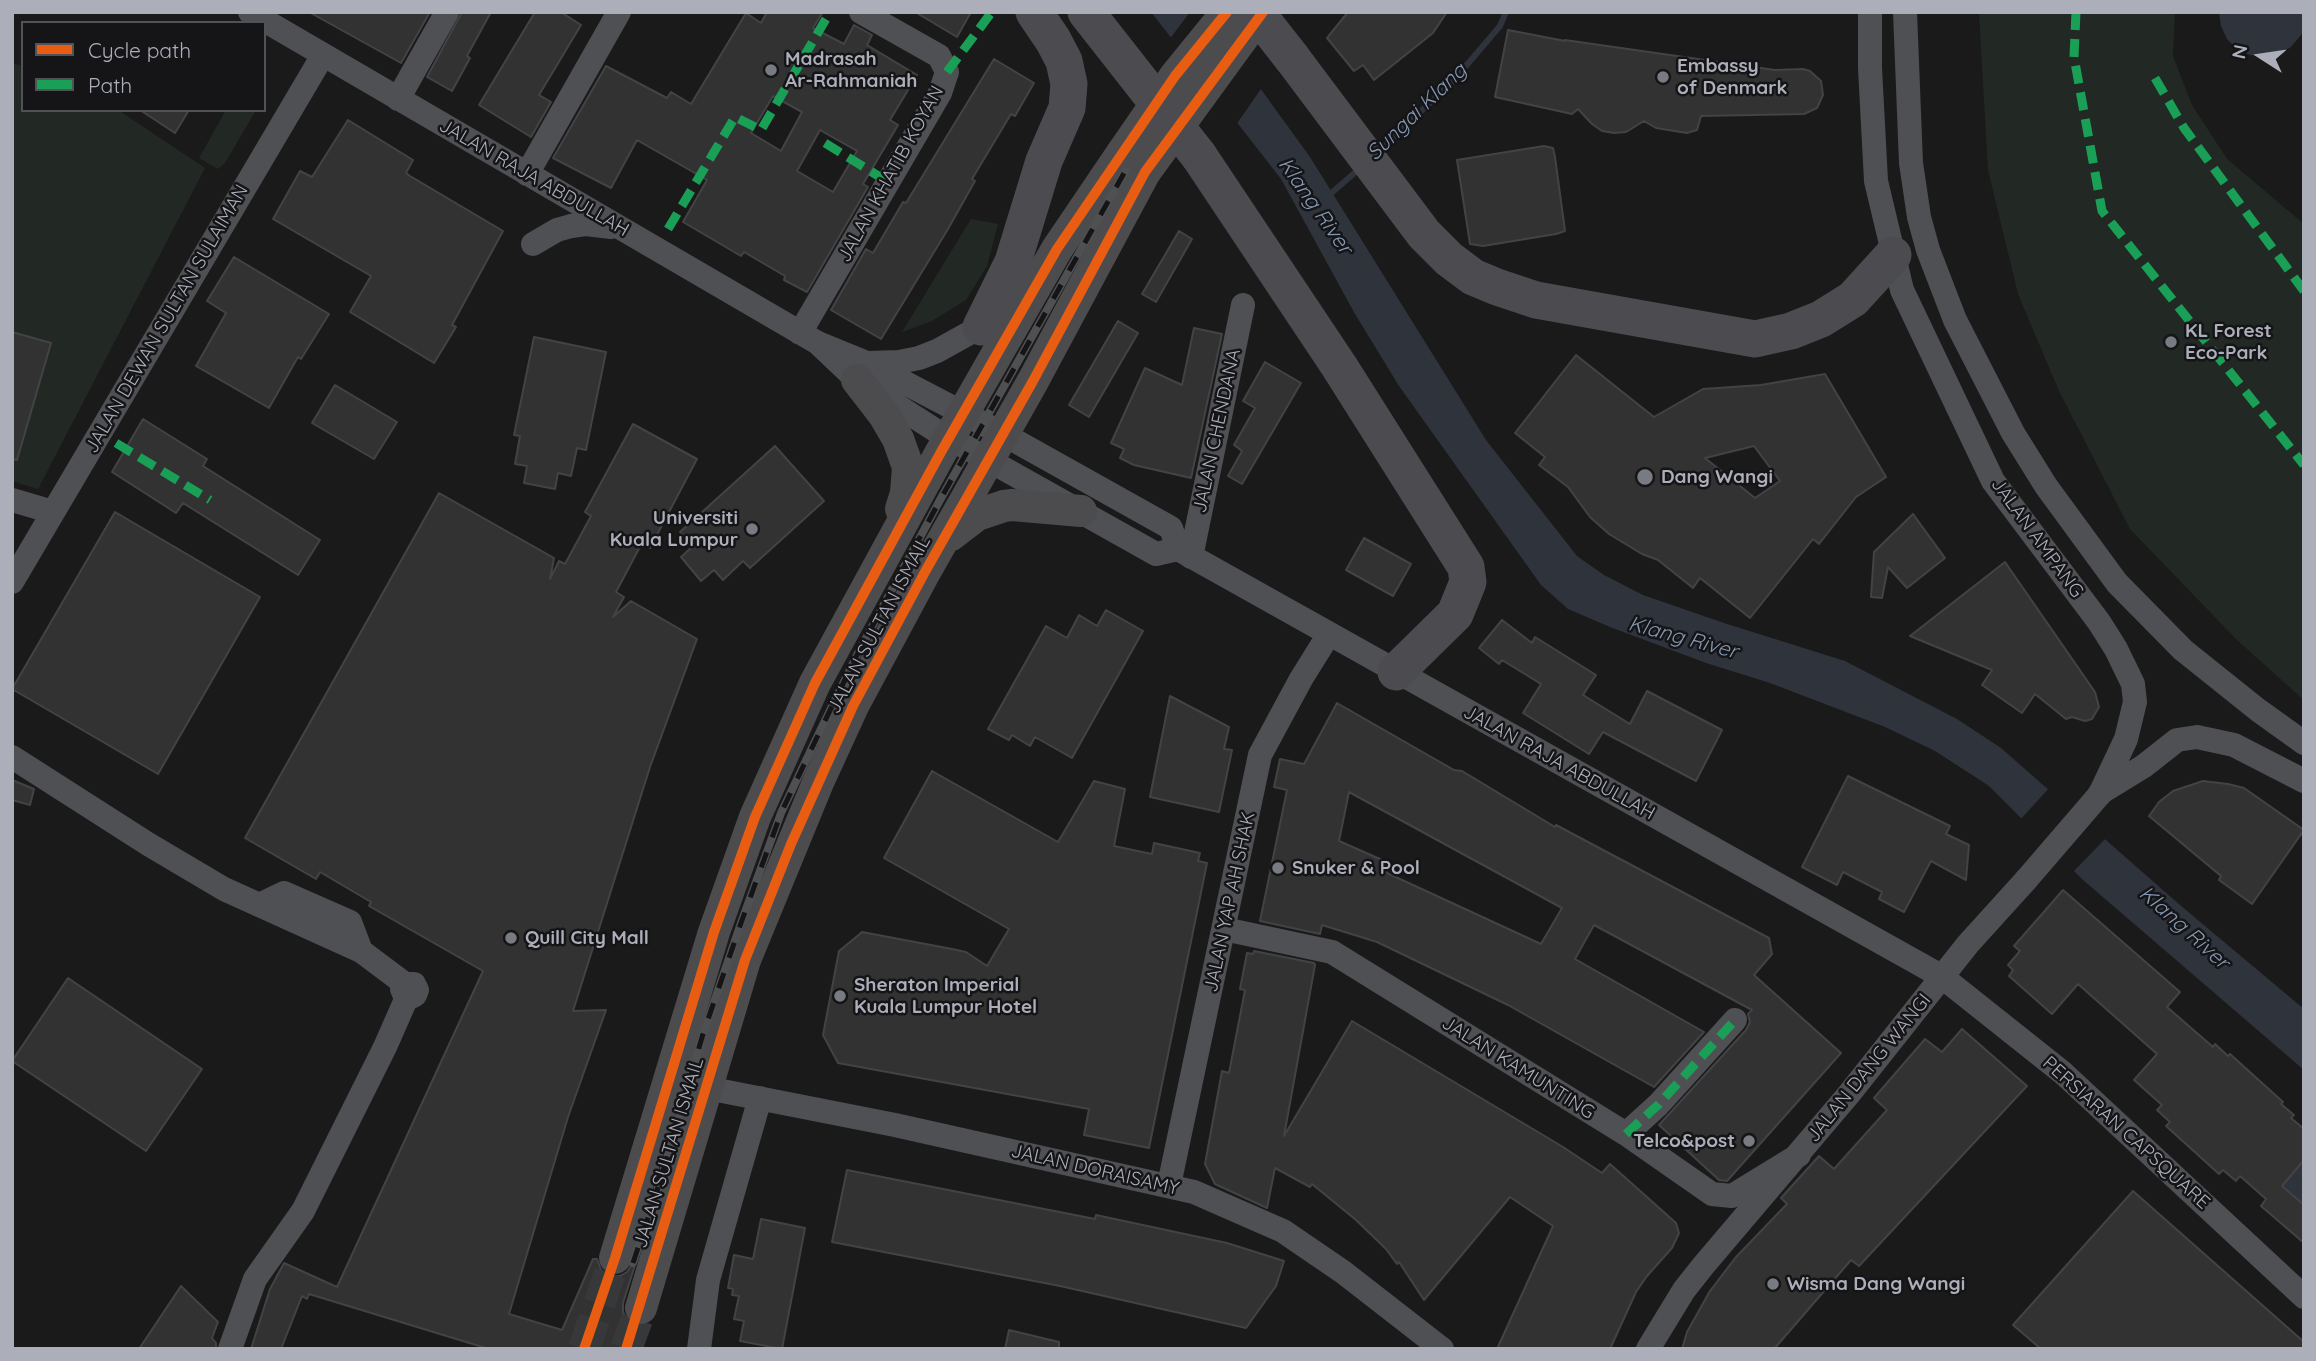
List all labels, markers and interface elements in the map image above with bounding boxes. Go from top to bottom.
legend [21,21,266,112]
north arrow [2225,21,2295,91]
text: Cycle path [88,37,191,63]
text: N [2226,42,2253,61]
place label: Madrasah Ar-Rahmaniah [785,48,917,92]
place label: Embassy of Denmark [1677,55,1787,99]
water label: Sungai Klang [1362,58,1472,166]
marker: Madrasah Ar-Rahmaniah [763,62,779,78]
marker: Embassy of Denmark [1655,69,1671,85]
text: Path [88,72,132,98]
street label: JALAN KHATIB KOYAN [833,82,949,266]
street label: JALAN RAJA ABDULLAH [435,114,633,242]
water label: Klang River [1272,153,1358,259]
street label: JALAN DEWAN SULTAN SULAIMAN [81,181,253,457]
place label: KL Forest Eco-Park [2185,320,2272,364]
marker: KL Forest Eco-Park [2163,334,2179,350]
street label: JALAN CHENDANA [1188,347,1246,515]
place label: Dang Wangi [1661,466,1773,488]
marker: Dang Wangi [1635,467,1655,487]
street label: JALAN AMPANG [1986,474,2088,602]
place label: Universiti Kuala Lumpur [610,507,738,551]
marker: Universiti Kuala Lumpur [744,521,760,537]
street label: JALAN SULTAN ISMAIL [823,532,935,718]
water label: Klang River [1626,611,1740,665]
street label: JALAN RAJA ABDULLAH [1459,701,1659,825]
street label: JALAN YAP AH SHAK [1200,810,1260,994]
place label: Snuker & Pool [1292,857,1420,879]
marker: Snuker & Pool [1270,860,1286,876]
water label: Klang River [2134,881,2234,975]
place label: Quill City Mall [525,927,649,949]
marker: Quill City Mall [503,930,519,946]
place label: Sheraton Imperial Kuala Lumpur Hotel [854,974,1037,1018]
marker: Sheraton Imperial Kuala Lumpur Hotel [832,988,848,1004]
street label: JALAN DANG WANGI [1802,989,1936,1147]
street label: JALAN KAMUNTING [1437,1012,1599,1124]
street label: PERSIARAN CAPSQUARE [2038,1052,2214,1214]
street label: JALAN SULTAN ISMAIL [629,1055,709,1251]
place label: Telco&post [1633,1130,1735,1152]
marker: Telco&post [1741,1133,1757,1149]
street label: JALAN DORAISAMY [1009,1140,1181,1200]
place label: Wisma Dang Wangi [1787,1273,1965,1295]
marker: Wisma Dang Wangi [1765,1276,1781,1292]

